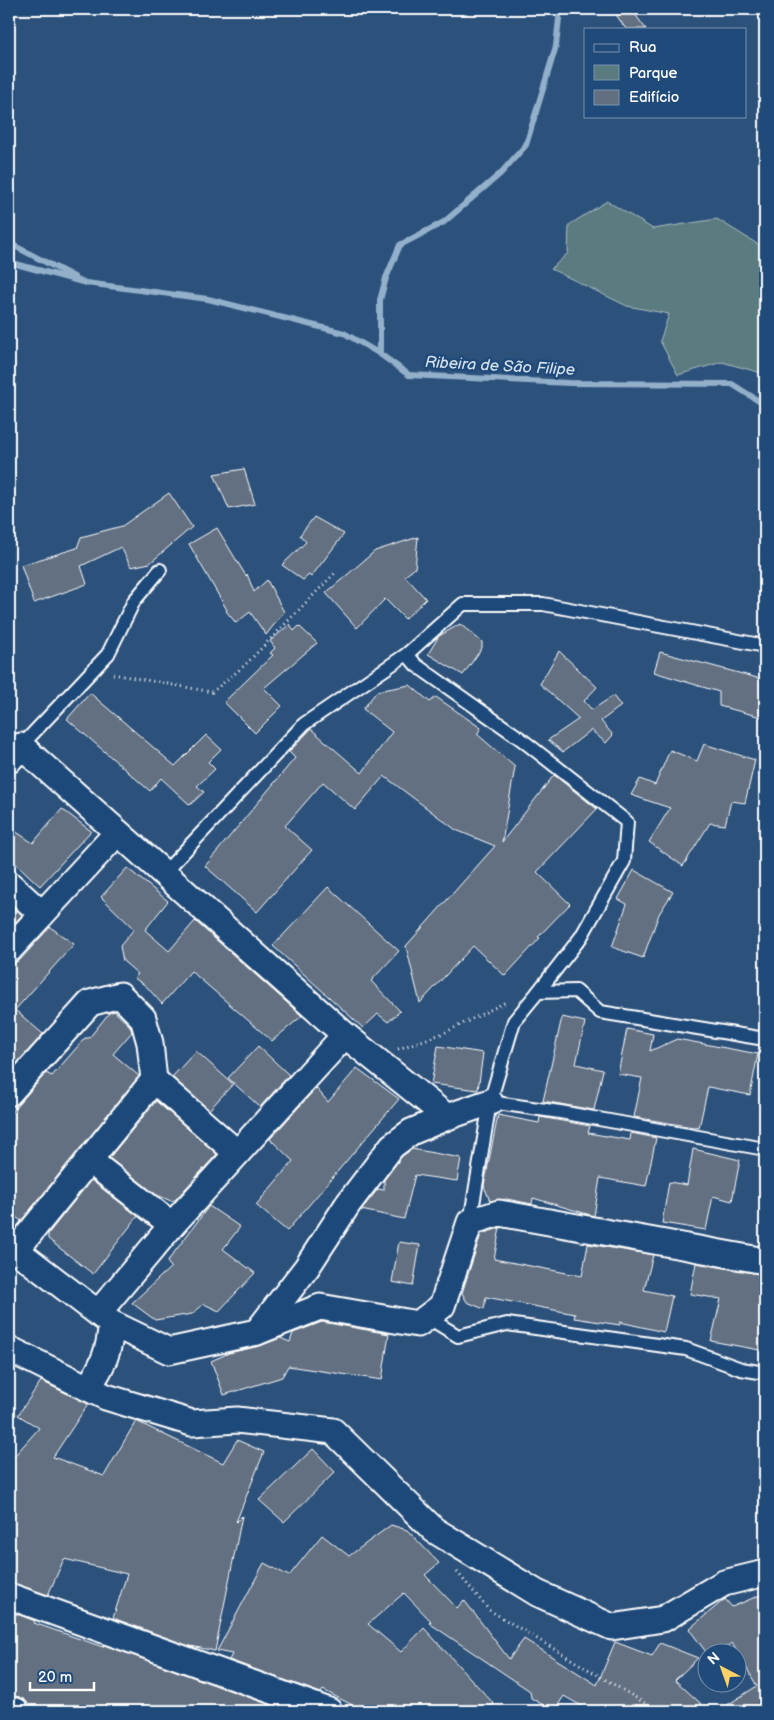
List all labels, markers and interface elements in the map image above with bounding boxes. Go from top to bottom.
legend [584,28,746,118]
text: Rua [629,38,657,57]
text: Parque [629,64,678,83]
text: Edifício [629,88,679,107]
water label: Ribeira de São Filipe [424,353,575,380]
north arrow [696,1642,746,1692]
text: N [704,1649,723,1668]
scale bar [30,1660,94,1692]
text: 20 m [38,1668,72,1687]

